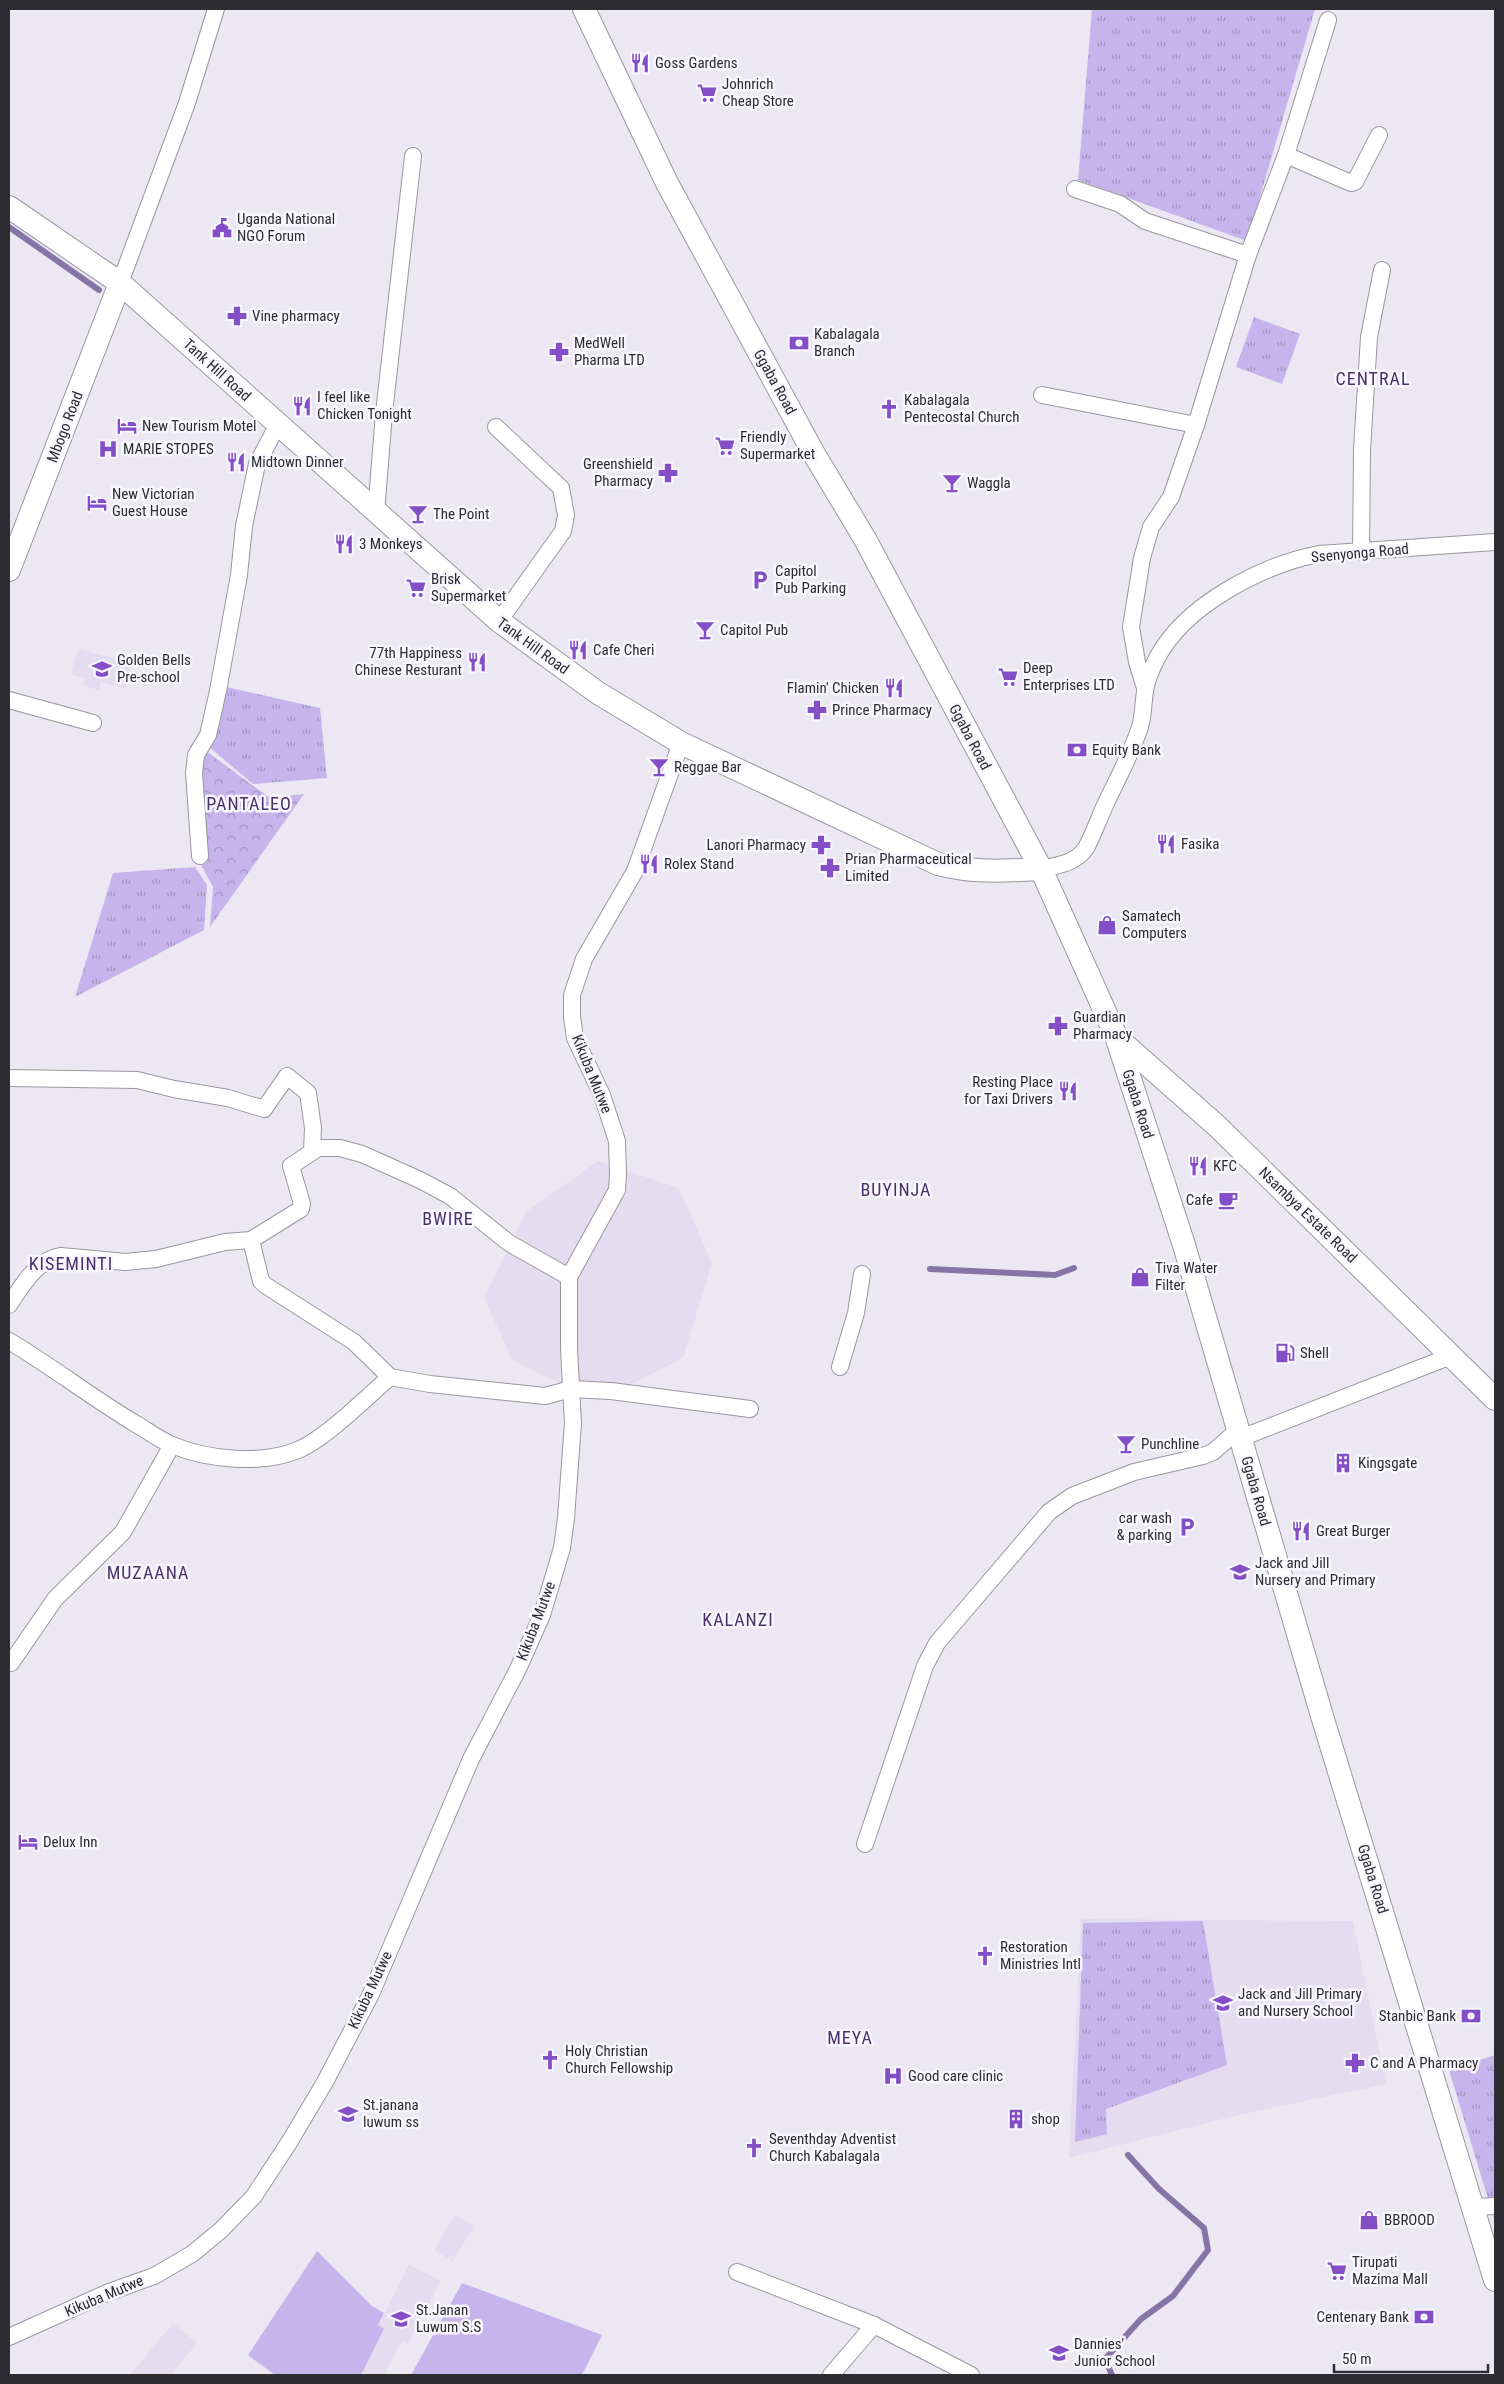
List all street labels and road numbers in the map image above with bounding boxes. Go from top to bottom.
street label: Tank Hill Road [179,335,255,405]
street label: Ggaba Road [750,346,800,418]
street label: Mbogo Road [43,389,87,465]
street label: Ssenyonga Road [1310,540,1410,566]
street label: Tank Hill Road [493,614,573,678]
street label: Ggaba Road [945,701,995,773]
street label: Kikuba Mutwe [568,1032,616,1116]
street label: Ggaba Road [1118,1067,1158,1141]
street label: Nsambya Estate Road [1255,1163,1361,1267]
street label: Ggaba Road [1237,1454,1275,1528]
street label: Kikuba Mutwe [513,1579,559,1663]
street label: Ggaba Road [1354,1842,1392,1916]
street label: Kikuba Mutwe [344,1948,396,2032]
street label: Kikuba Mutwe [62,2271,146,2321]

